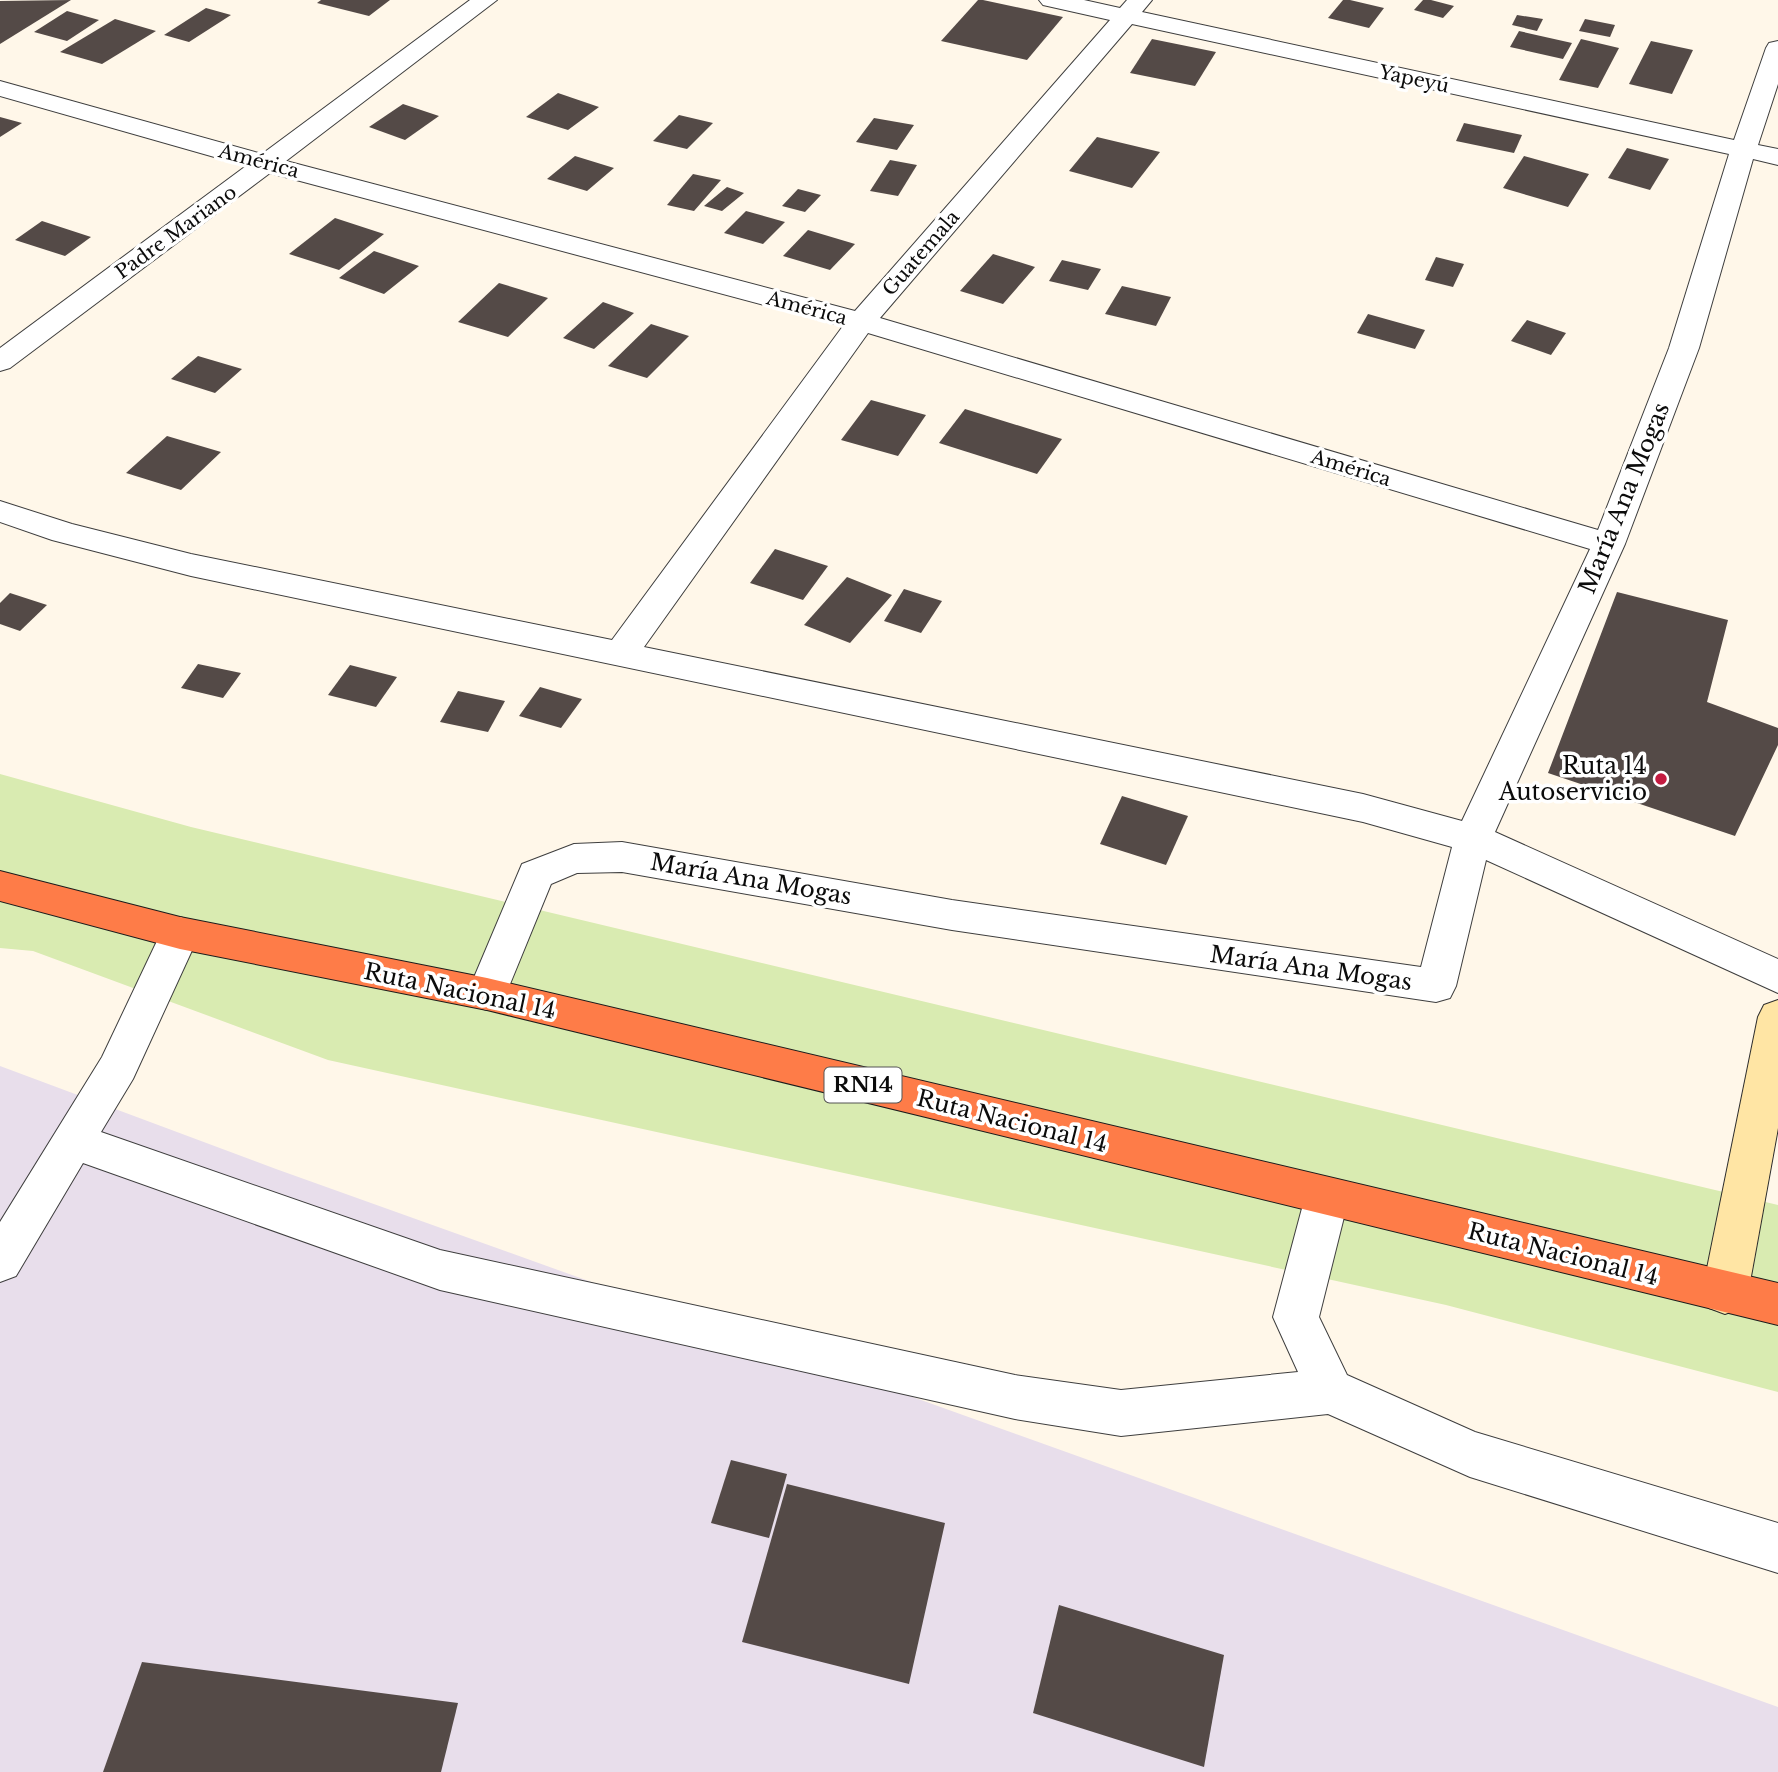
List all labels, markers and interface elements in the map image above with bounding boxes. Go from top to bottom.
street label: Yapeyú [1376,60,1451,98]
street label: América [215,139,302,183]
street label: Padre Mariano [111,180,241,284]
street label: Guatemala [878,205,965,300]
street label: América [763,286,850,330]
street label: María Ana Mogas [1573,398,1675,598]
street label: América [1307,445,1394,491]
place label: Ruta 14 Autoservicio [1498,752,1647,806]
marker: Ruta 14 Autoservicio [1653,771,1669,787]
street label: María Ana Mogas [648,848,854,910]
street label: María Ana Mogas [1208,940,1414,996]
street label: Ruta Nacional 14 [361,957,559,1025]
road number: RN14 [824,1068,902,1102]
street label: Ruta Nacional 14 [914,1084,1110,1158]
street label: Ruta Nacional 14 [1465,1217,1661,1291]

